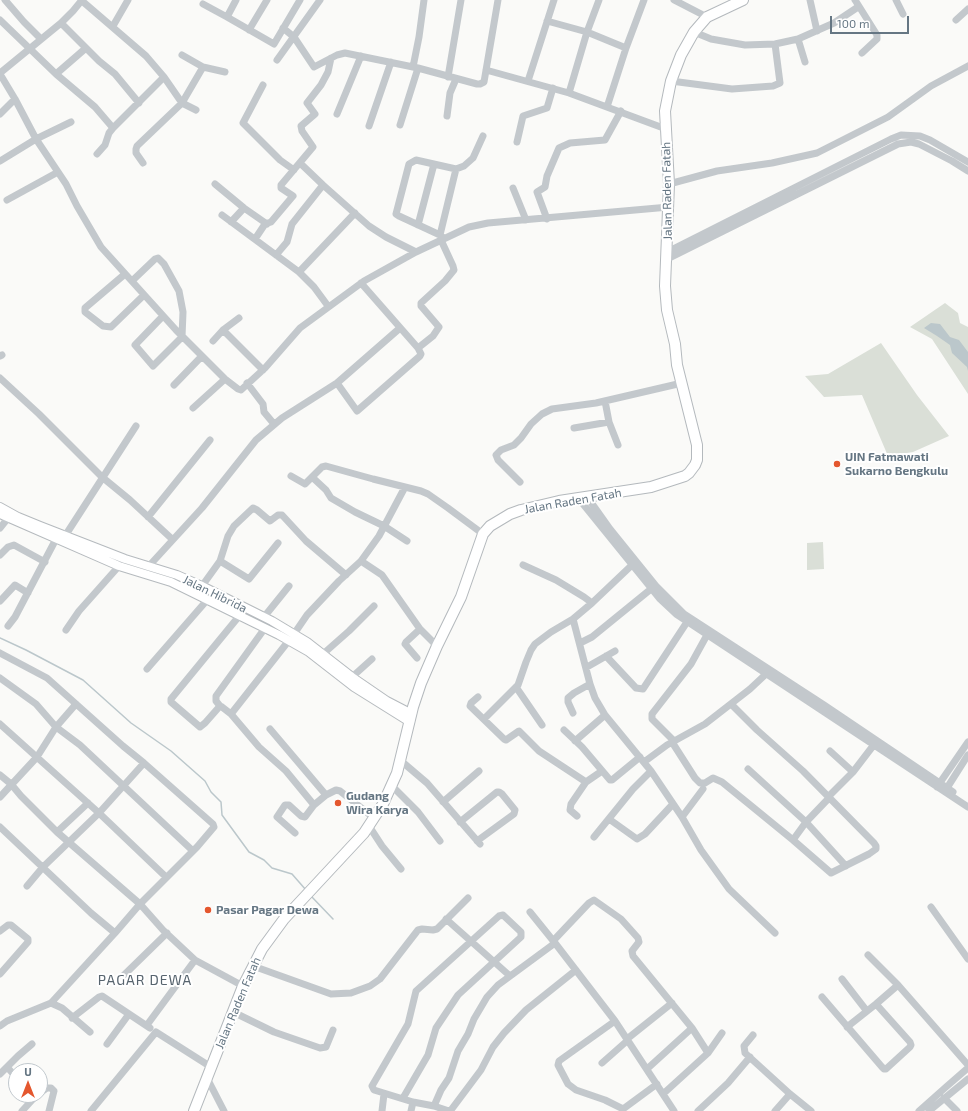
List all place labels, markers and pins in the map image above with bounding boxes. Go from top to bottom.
place label: UIN Fatmawati Sukarno Bengkulu [845,450,948,478]
marker: UIN Fatmawati Sukarno Bengkulu [832,459,842,469]
place label: Gudang Wira Karya [346,789,409,817]
marker: Gudang Wira Karya [333,798,343,808]
place label: Pasar Pagar Dewa [216,903,319,917]
marker: Pasar Pagar Dewa [203,905,213,915]

